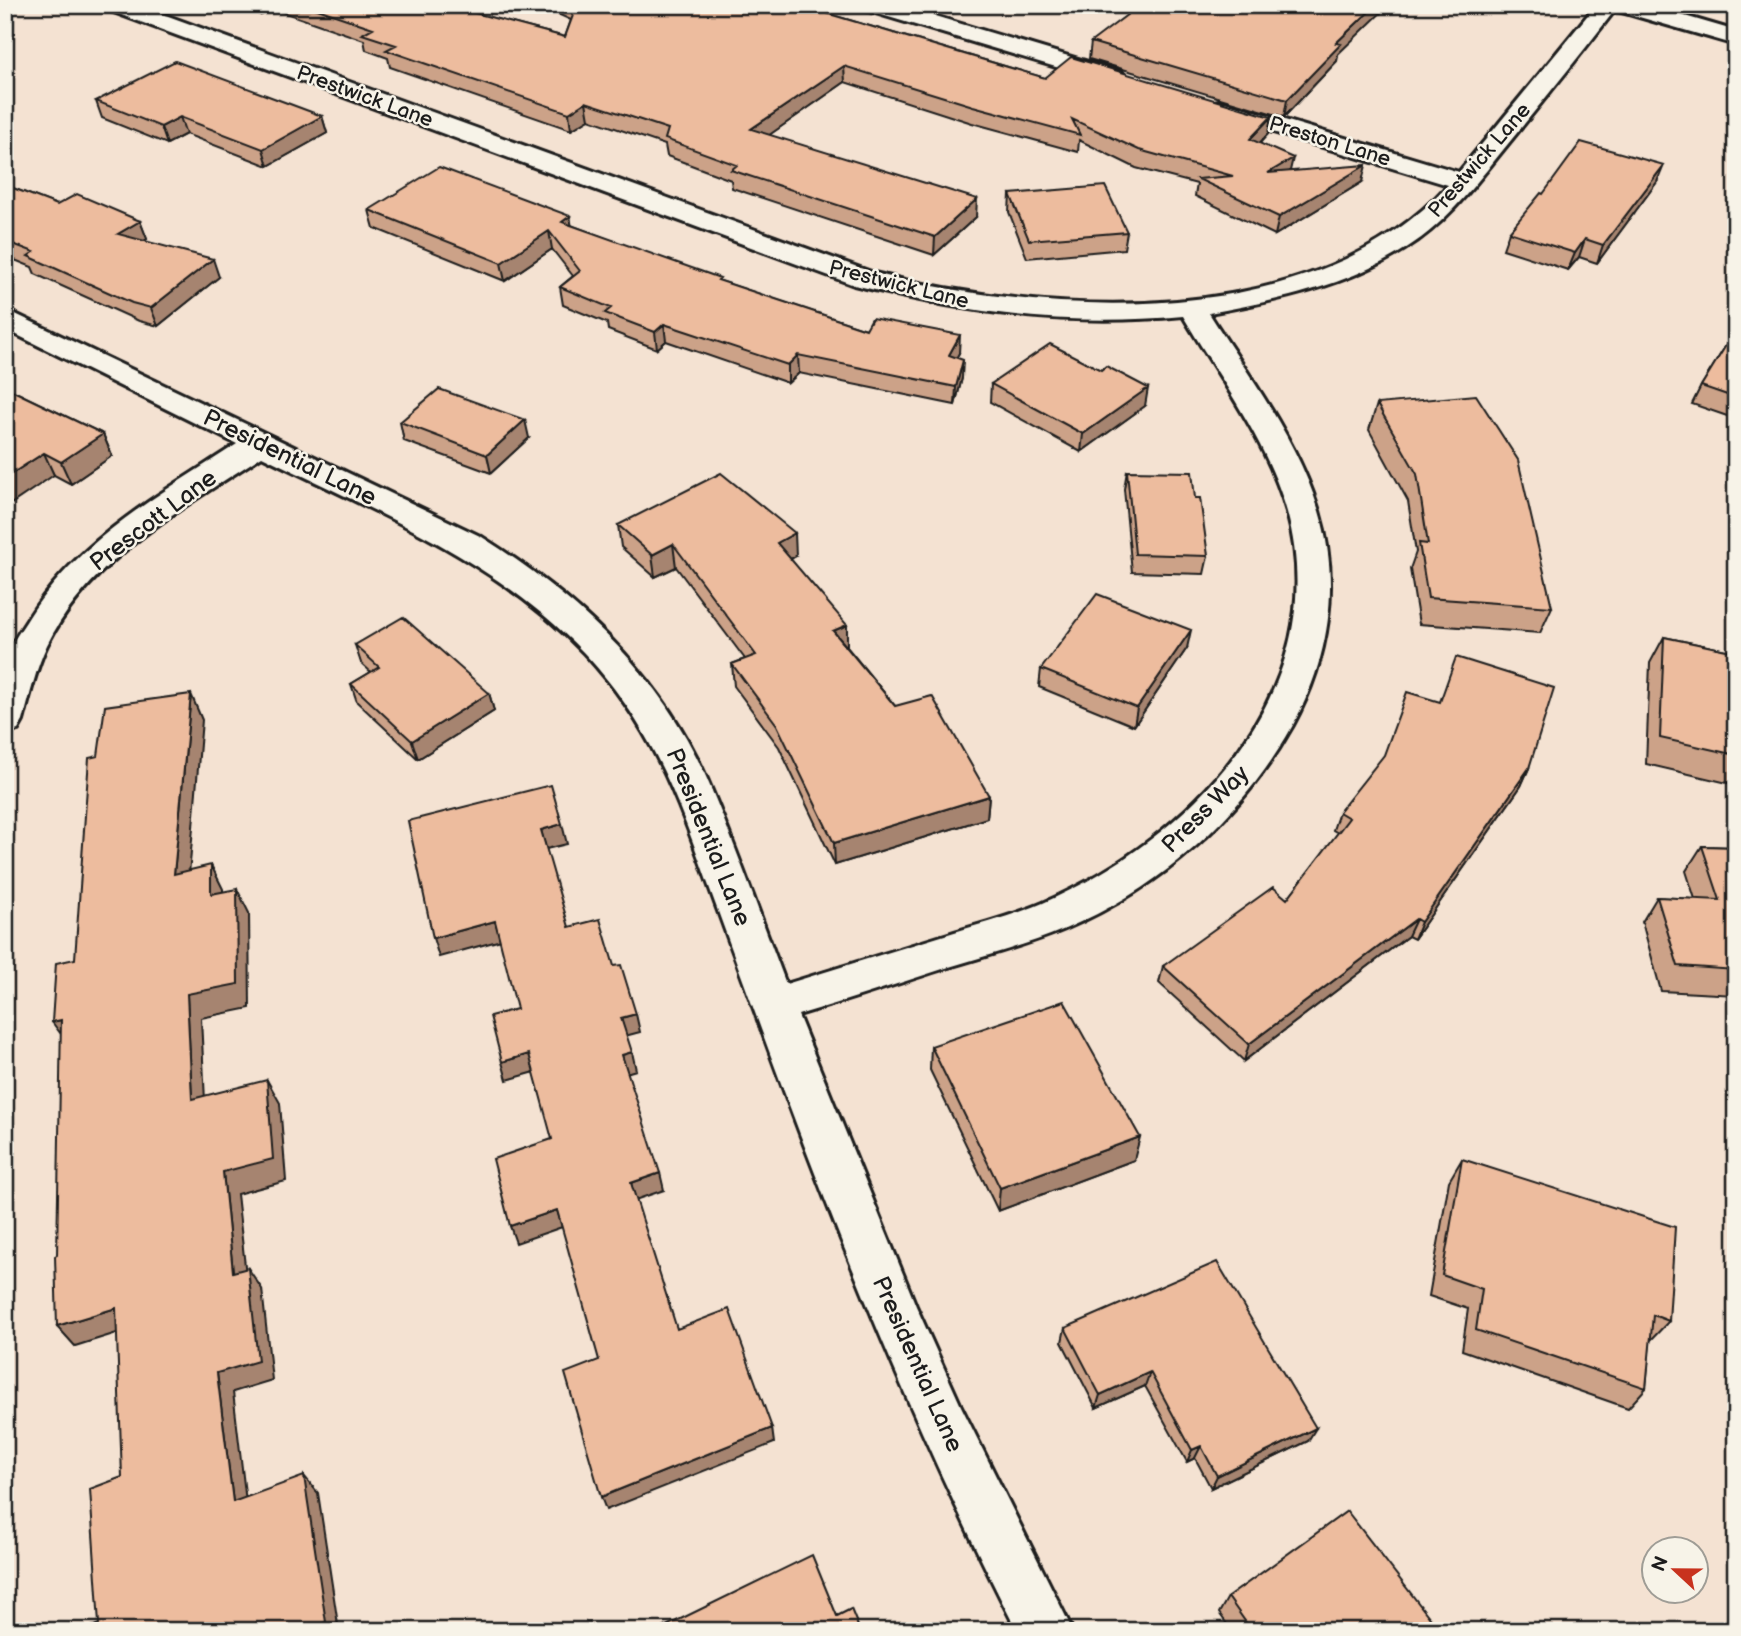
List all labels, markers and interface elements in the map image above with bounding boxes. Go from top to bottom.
street label: Prestwick Lane [293,60,436,133]
street label: Prestwick Lane [1423,98,1536,223]
street label: Preston Lane [1266,111,1394,172]
street label: Prestwick Lane [826,255,971,314]
street label: Presidential Lane [198,403,381,512]
street label: Prescott Lane [84,463,222,577]
street label: Presidential Lane [660,744,757,930]
street label: Press Way [1156,759,1255,859]
street label: Presidential Lane [866,1272,969,1457]
north arrow [1640,1534,1710,1604]
text: N [1647,1553,1674,1575]

